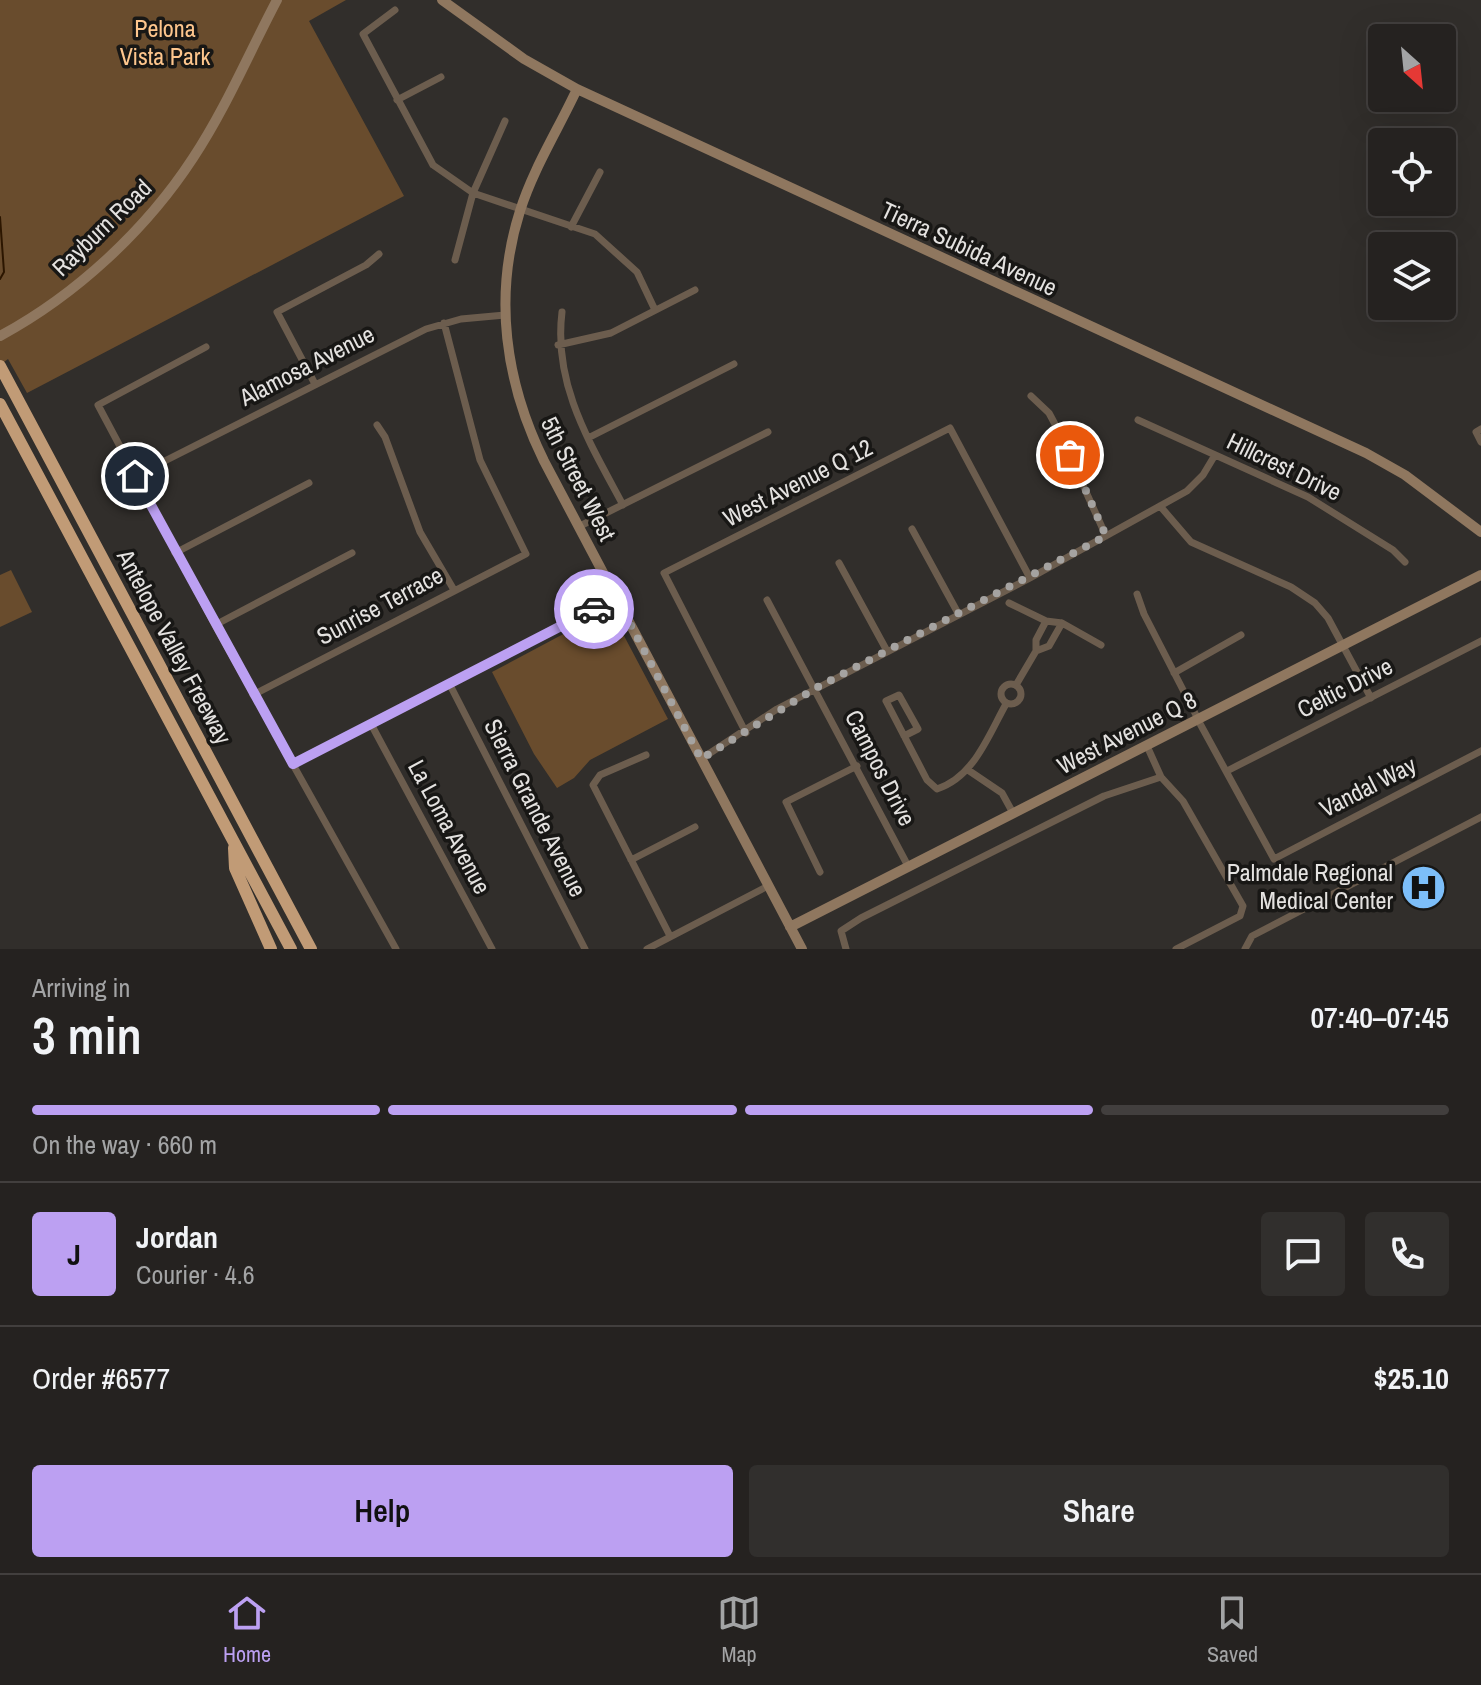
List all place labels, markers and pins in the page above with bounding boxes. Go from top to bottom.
pin [1036,421,1104,489]
pin [101,442,169,510]
place label: Palmdale Regional Medical Center [1227,856,1393,916]
hospital icon: Palmdale Regional Medical Center [1400,863,1448,911]

